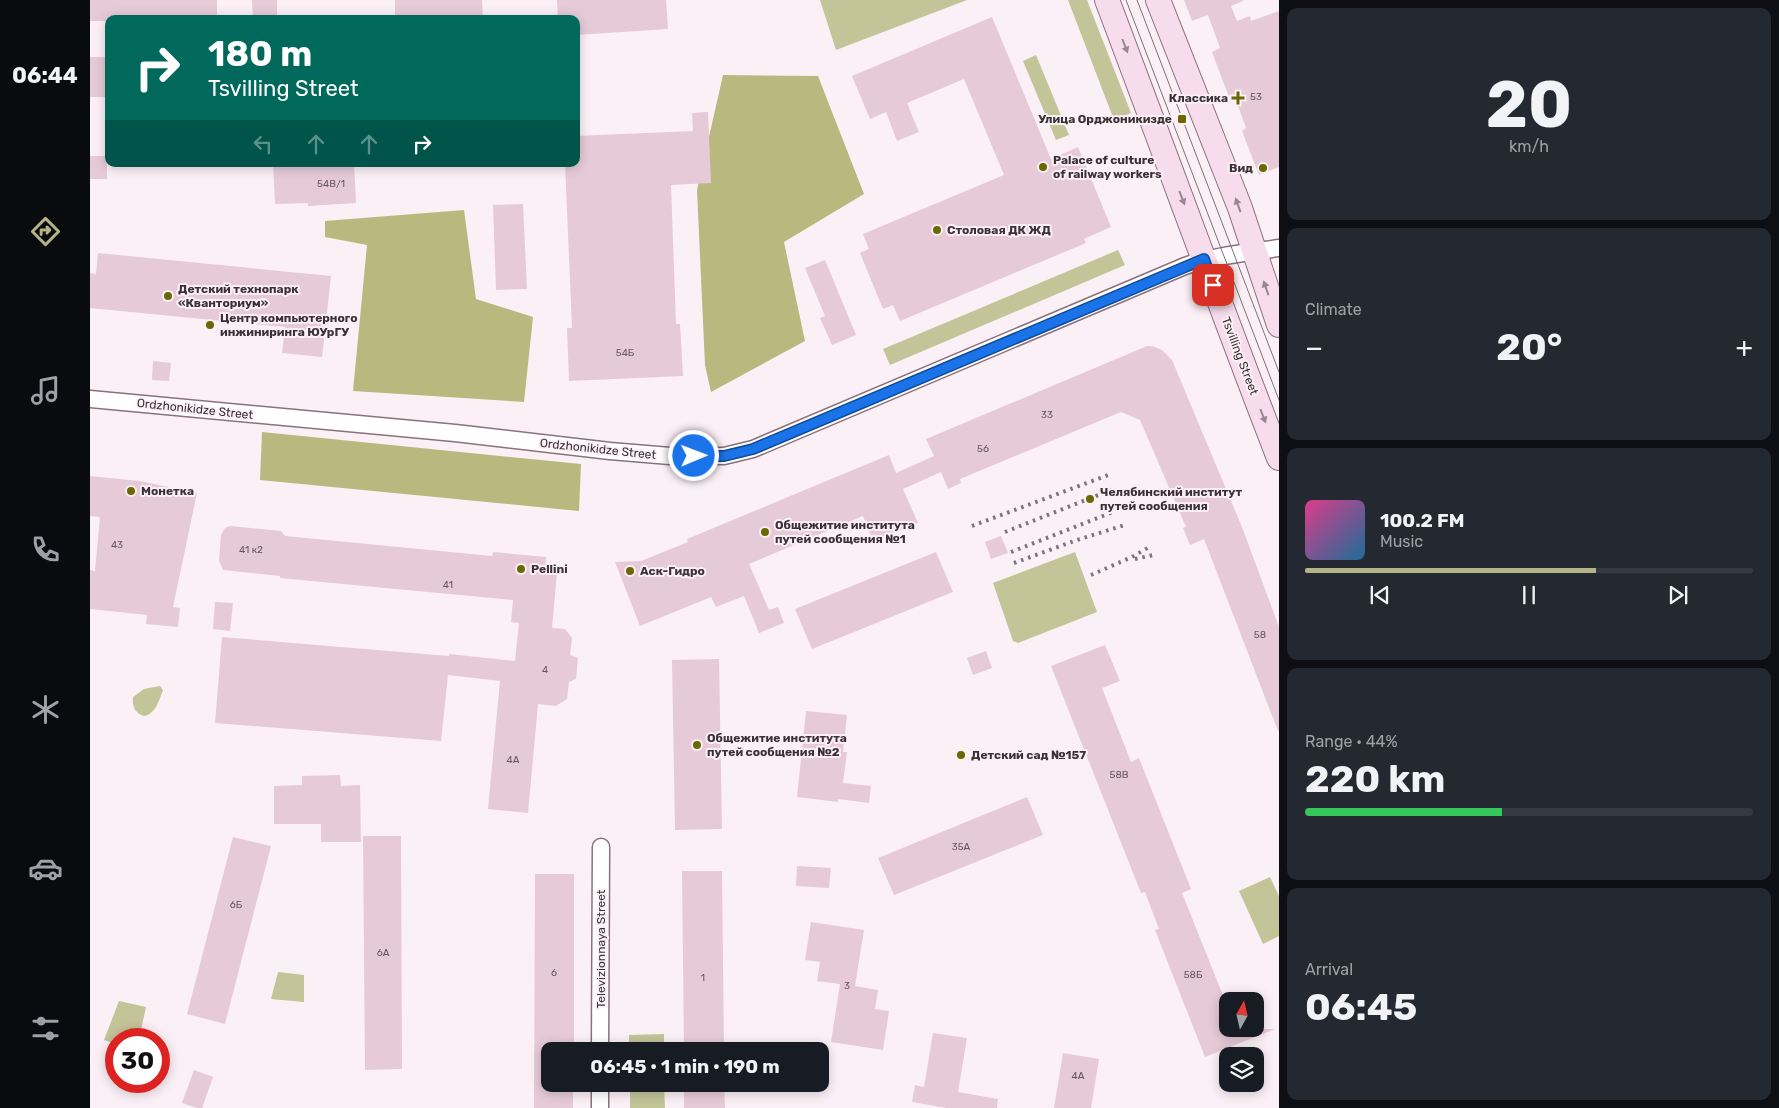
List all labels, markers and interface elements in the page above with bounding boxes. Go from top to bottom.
text: 180 m [208,33,312,75]
icon: right [125,35,190,100]
one-way arrow [1121,38,1129,53]
text: 06:44 [12,62,78,89]
text: 20 [1486,66,1572,143]
text: Tsvilling Street [208,75,359,102]
place label: Классика [1169,91,1228,105]
house number: 53 [1250,91,1262,103]
marker: Классика [1232,92,1244,104]
place label: Улица Орджоникизде [1038,112,1172,126]
marker: Улица Орджоникизде [1176,113,1188,125]
icon: left [249,130,277,158]
icon: ahead [302,130,330,158]
icon: ahead [355,130,383,158]
icon: right [408,130,436,158]
text: km/h [1509,137,1549,156]
place label: Palace of culture of railway workers [1053,153,1162,181]
marker: Palace of culture of railway workers [1037,161,1049,173]
place label: Вид [1229,161,1253,175]
marker: Вид [1257,162,1269,174]
house number: 54В/1 [317,178,345,190]
one-way arrow [1179,190,1186,205]
one-way arrow [1234,197,1242,212]
icon: directions [28,214,63,249]
place label: Столовая ДК ЖД [947,223,1051,237]
marker: Столовая ДК ЖД [931,224,943,236]
pin [1192,264,1234,306]
icon: arrive [1199,271,1227,299]
one-way arrow [1262,281,1269,296]
place label: Детский технопарк «Кванториум» [178,282,299,310]
marker: Детский технопарк «Кванториум» [162,290,174,302]
text: Climate [1305,300,1362,319]
place label: Центр компьютерного инжиниринга ЮУрГУ [220,311,358,339]
street label: Tsvilling Street [1219,315,1261,397]
marker: Центр компьютерного инжиниринга ЮУрГУ [204,319,216,331]
text: 20° [1496,324,1562,370]
text: − [1305,331,1323,364]
text: + [1736,331,1753,364]
house number: 54Б [616,347,635,359]
icon: music [28,373,63,408]
street label: Ordzhonikidze Street [136,396,254,422]
one-way arrow [1260,408,1267,423]
house number: 33 [1041,409,1053,421]
position arrow [667,429,719,481]
street label: Ordzhonikidze Street [539,436,657,462]
house number: 56 [977,443,989,455]
place label: Монетка [141,484,194,498]
marker: Монетка [125,485,137,497]
place label: Челябинский институт путей сообщения [1100,485,1242,513]
marker: Челябинский институт путей сообщения [1084,493,1096,505]
text: 100.2 FM [1380,509,1464,532]
place label: Общежитие института путей сообщения №1 [775,518,915,546]
marker: Общежитие института путей сообщения №1 [759,526,771,538]
icon: phone [28,532,63,567]
text: Music [1380,532,1423,551]
house number: 43 [111,539,123,551]
house number: 41 к2 [239,544,263,556]
place label: Pellini [531,562,568,576]
marker: Pellini [515,563,527,575]
place label: Аск-Гидро [640,564,705,578]
marker: Аск-Гидро [624,565,636,577]
house number: 41 [443,579,453,591]
icon: previous [1366,581,1394,609]
icon: pause [1515,581,1543,609]
icon: next [1664,581,1692,609]
house number: 58 [1254,629,1266,641]
house number: 4 [542,664,548,676]
icon: climate [28,692,63,727]
place label: Общежитие института путей сообщения №2 [707,731,847,759]
text: Range · 44% [1305,732,1398,751]
marker: Общежитие института путей сообщения №2 [691,739,703,751]
place label: Детский сад №157 [971,748,1086,762]
marker: Детский сад №157 [955,749,967,761]
house number: 4А [507,754,520,766]
text: 220 km [1305,756,1445,802]
house number: 58В [1110,769,1129,781]
house number: 35А [952,841,971,853]
icon: car [28,851,63,886]
street label: Televizionnaya Street [594,889,608,1009]
house number: 6Б [230,899,243,911]
house number: 6А [377,947,390,959]
text: Arrival [1305,960,1353,979]
house number: 6 [551,967,557,979]
house number: 58Б [1184,969,1203,981]
house number: 1 [701,972,705,984]
house number: 3 [844,980,850,992]
text: 06:45 [1305,984,1417,1030]
north arrow [1219,992,1264,1038]
map controls [1219,992,1264,1092]
icon: filters [28,1011,63,1046]
speed limit sign: 30 [105,1028,170,1093]
button: layers [1219,1047,1264,1092]
text: 06:45 · 1 min · 190 m [590,1055,780,1078]
house number: 4А [1072,1070,1085,1082]

